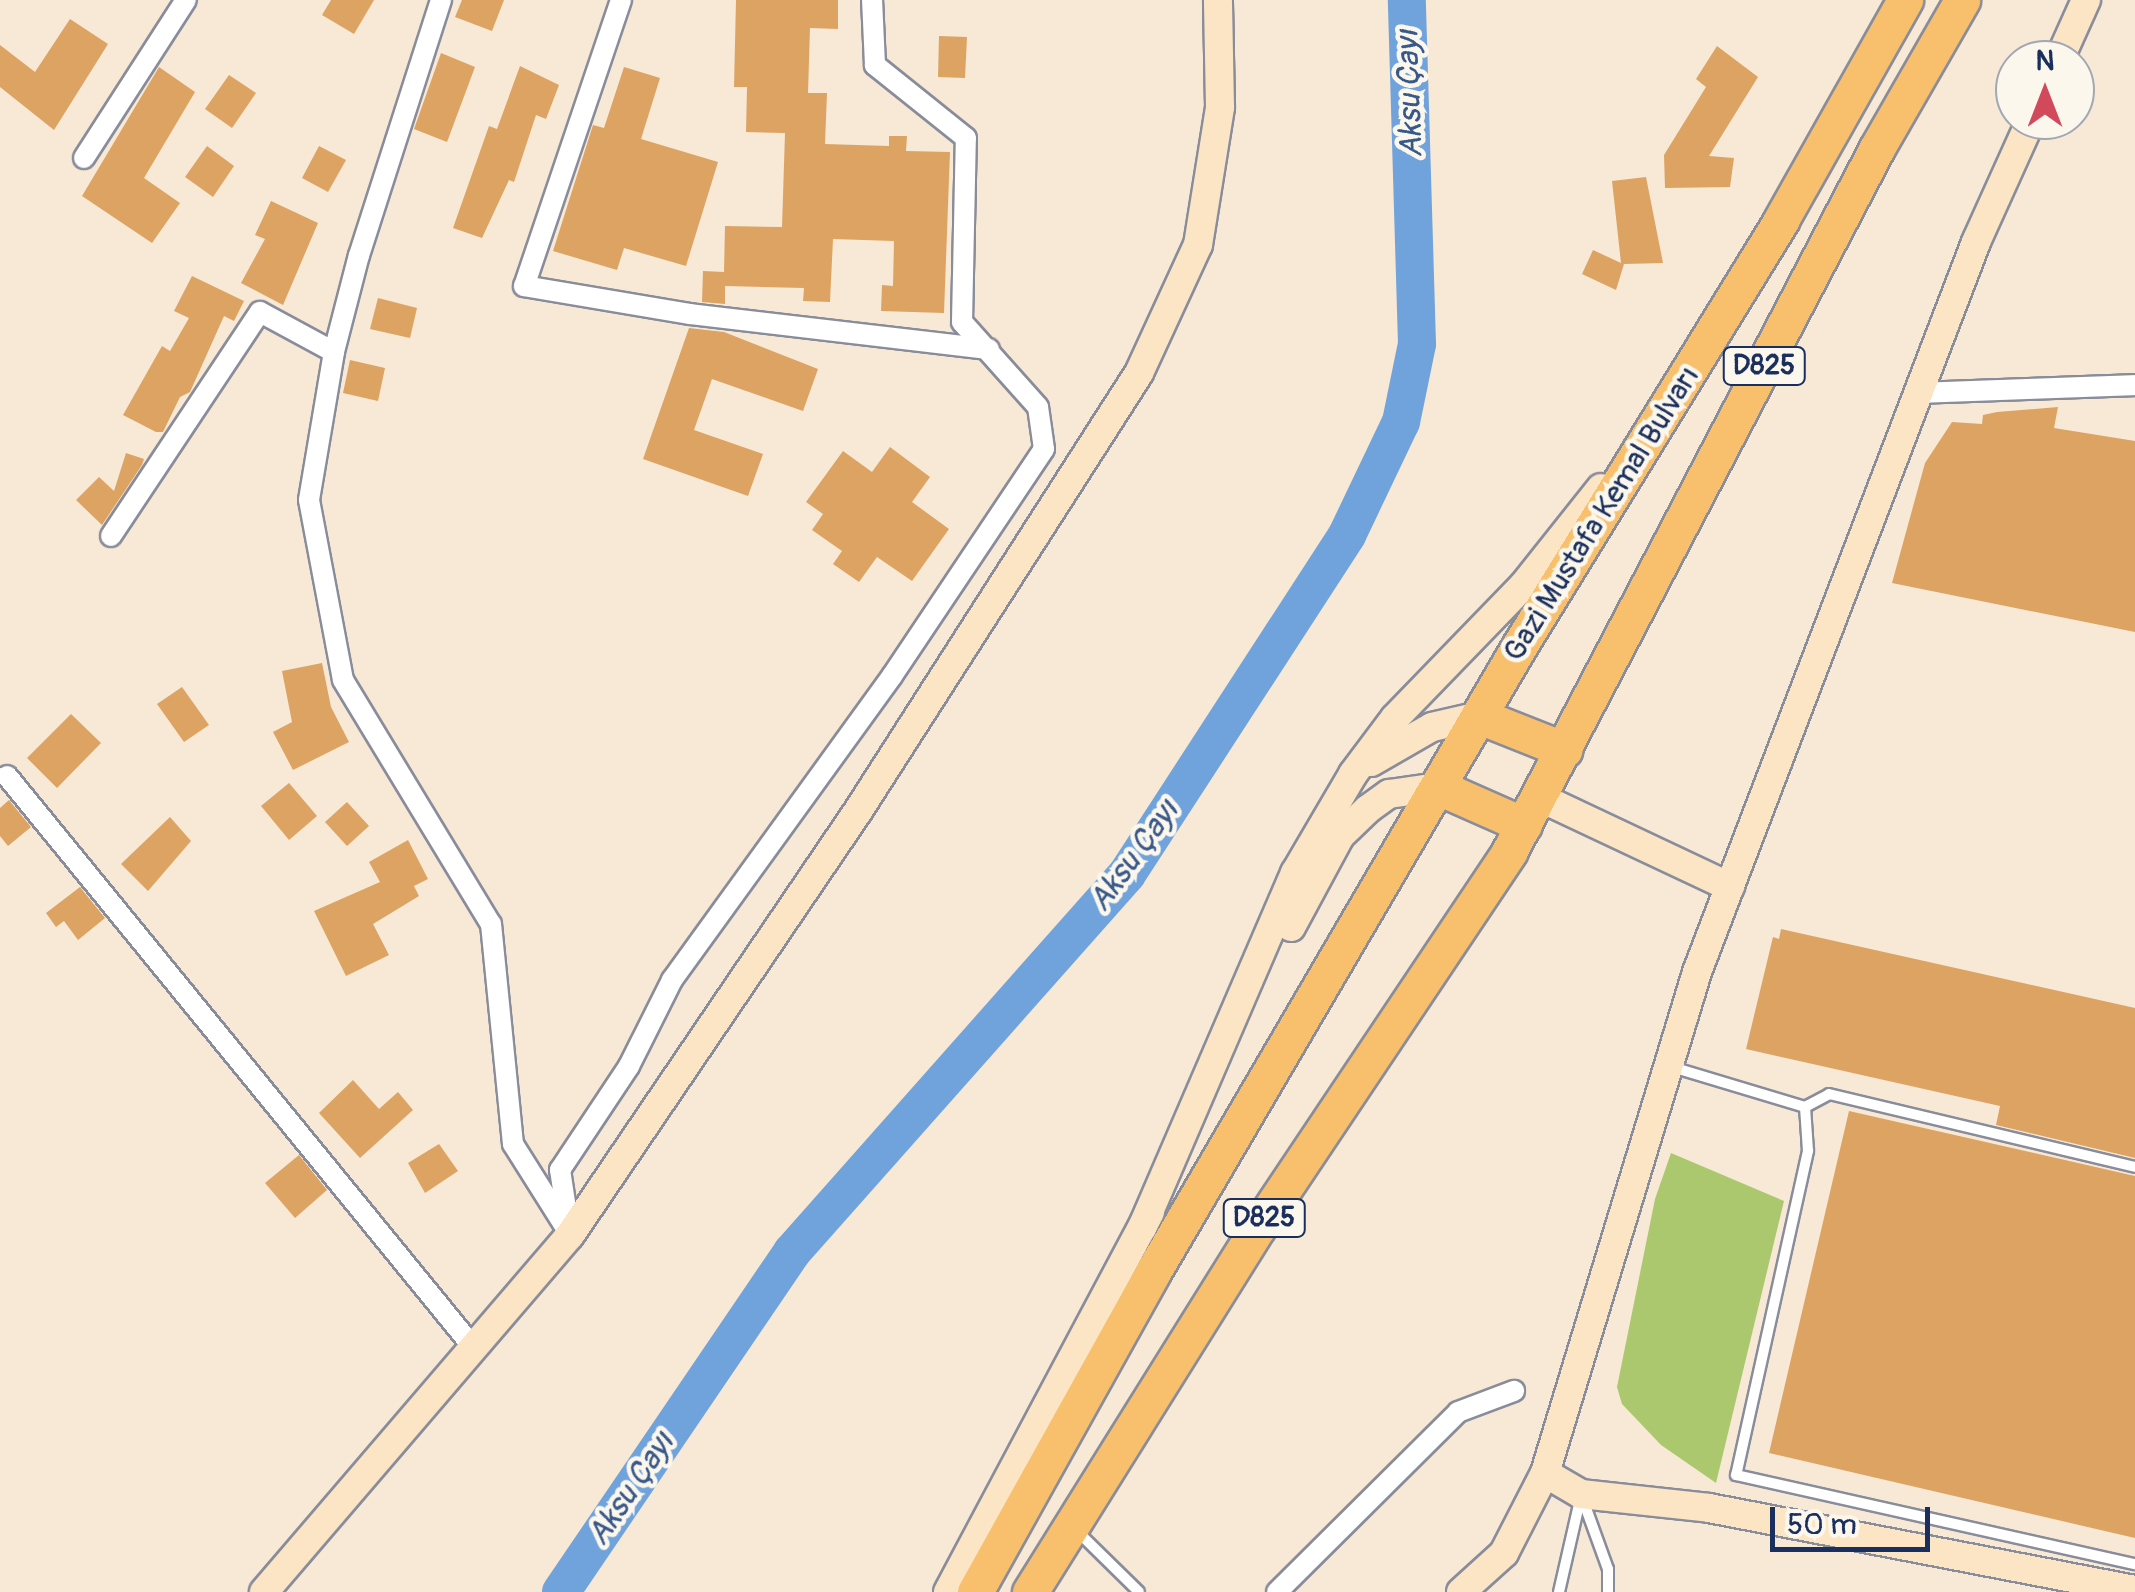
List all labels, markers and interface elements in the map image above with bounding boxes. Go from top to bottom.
water label: Aksu Çayı [1389,29,1431,159]
north arrow [1995,40,2095,140]
text: N [2036,44,2054,79]
road number: D825 [1722,343,1806,389]
street label: Gazi Mustafa Kemal Bulvarı [1496,360,1708,668]
water label: Aksu Çayı [1081,793,1187,919]
road number: D825 [1222,1195,1306,1241]
water label: Aksu Çayı [579,1425,683,1553]
scale bar [1775,1487,1935,1549]
text: 50 m [1787,1506,1857,1543]

